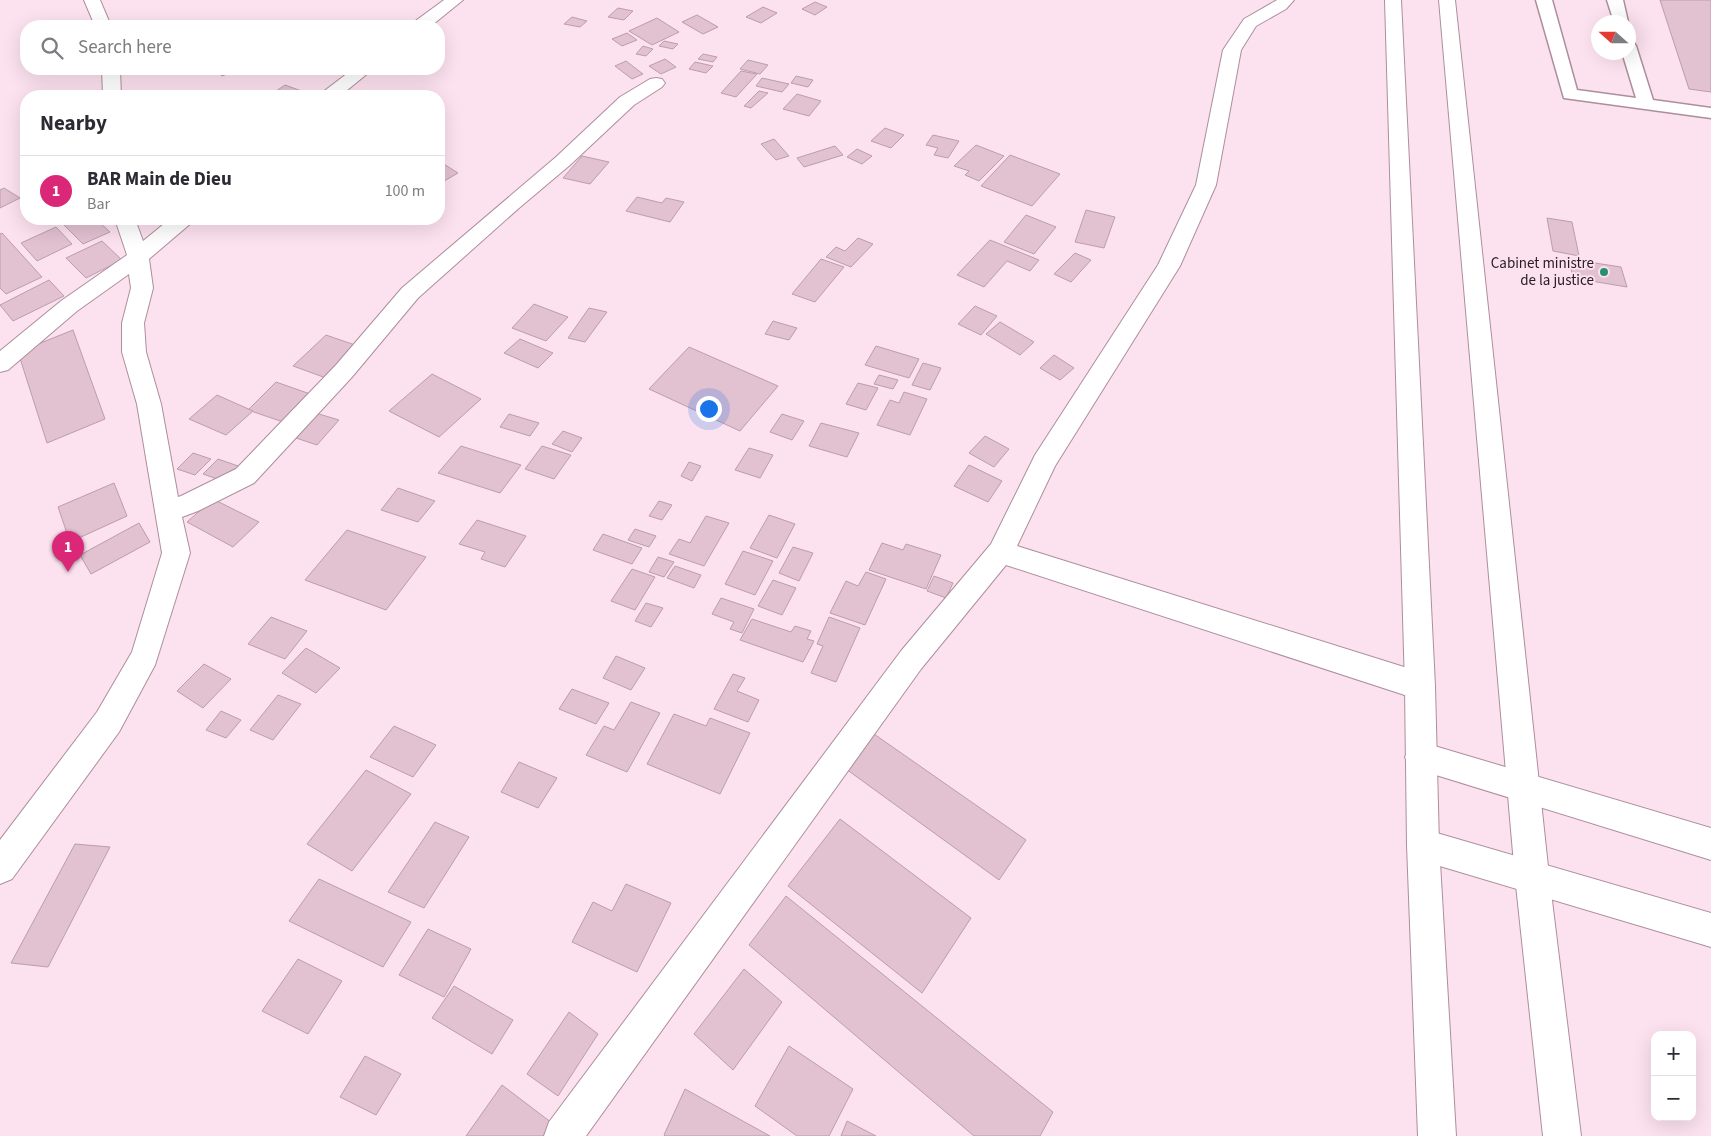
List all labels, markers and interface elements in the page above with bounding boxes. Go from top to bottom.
north arrow [1591,15,1636,60]
search box [20,20,445,75]
icon: search [38,34,66,62]
text: Search here [78,34,172,61]
text: Nearby [40,108,107,138]
text: BAR Main de Dieu [87,166,232,193]
text: 1 [52,180,60,202]
text: 100 m [385,180,425,202]
text: Bar [87,193,110,215]
place label: Cabinet ministre de la justice [1491,253,1594,291]
marker: Cabinet ministre de la justice [1598,266,1610,278]
your location [696,396,722,422]
pin: 1 [52,531,84,572]
map controls [1651,1031,1696,1121]
button: + [1651,1031,1696,1076]
button: − [1651,1076,1696,1121]

